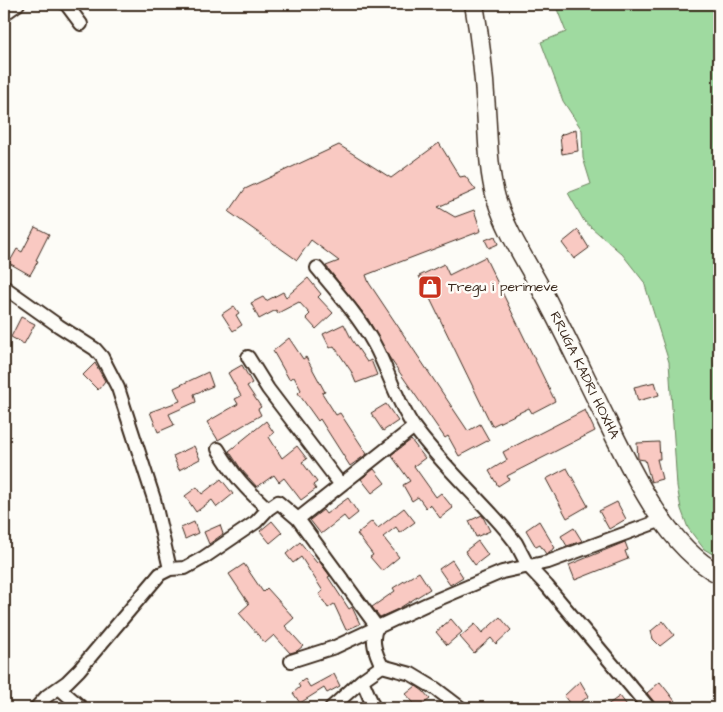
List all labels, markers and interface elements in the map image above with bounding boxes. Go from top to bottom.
shop icon: Tregu i perimeve [417,274,443,300]
place label: Tregu i perimeve [448,277,559,297]
street label: RRUGA KADRI HOXHA [545,308,624,443]

